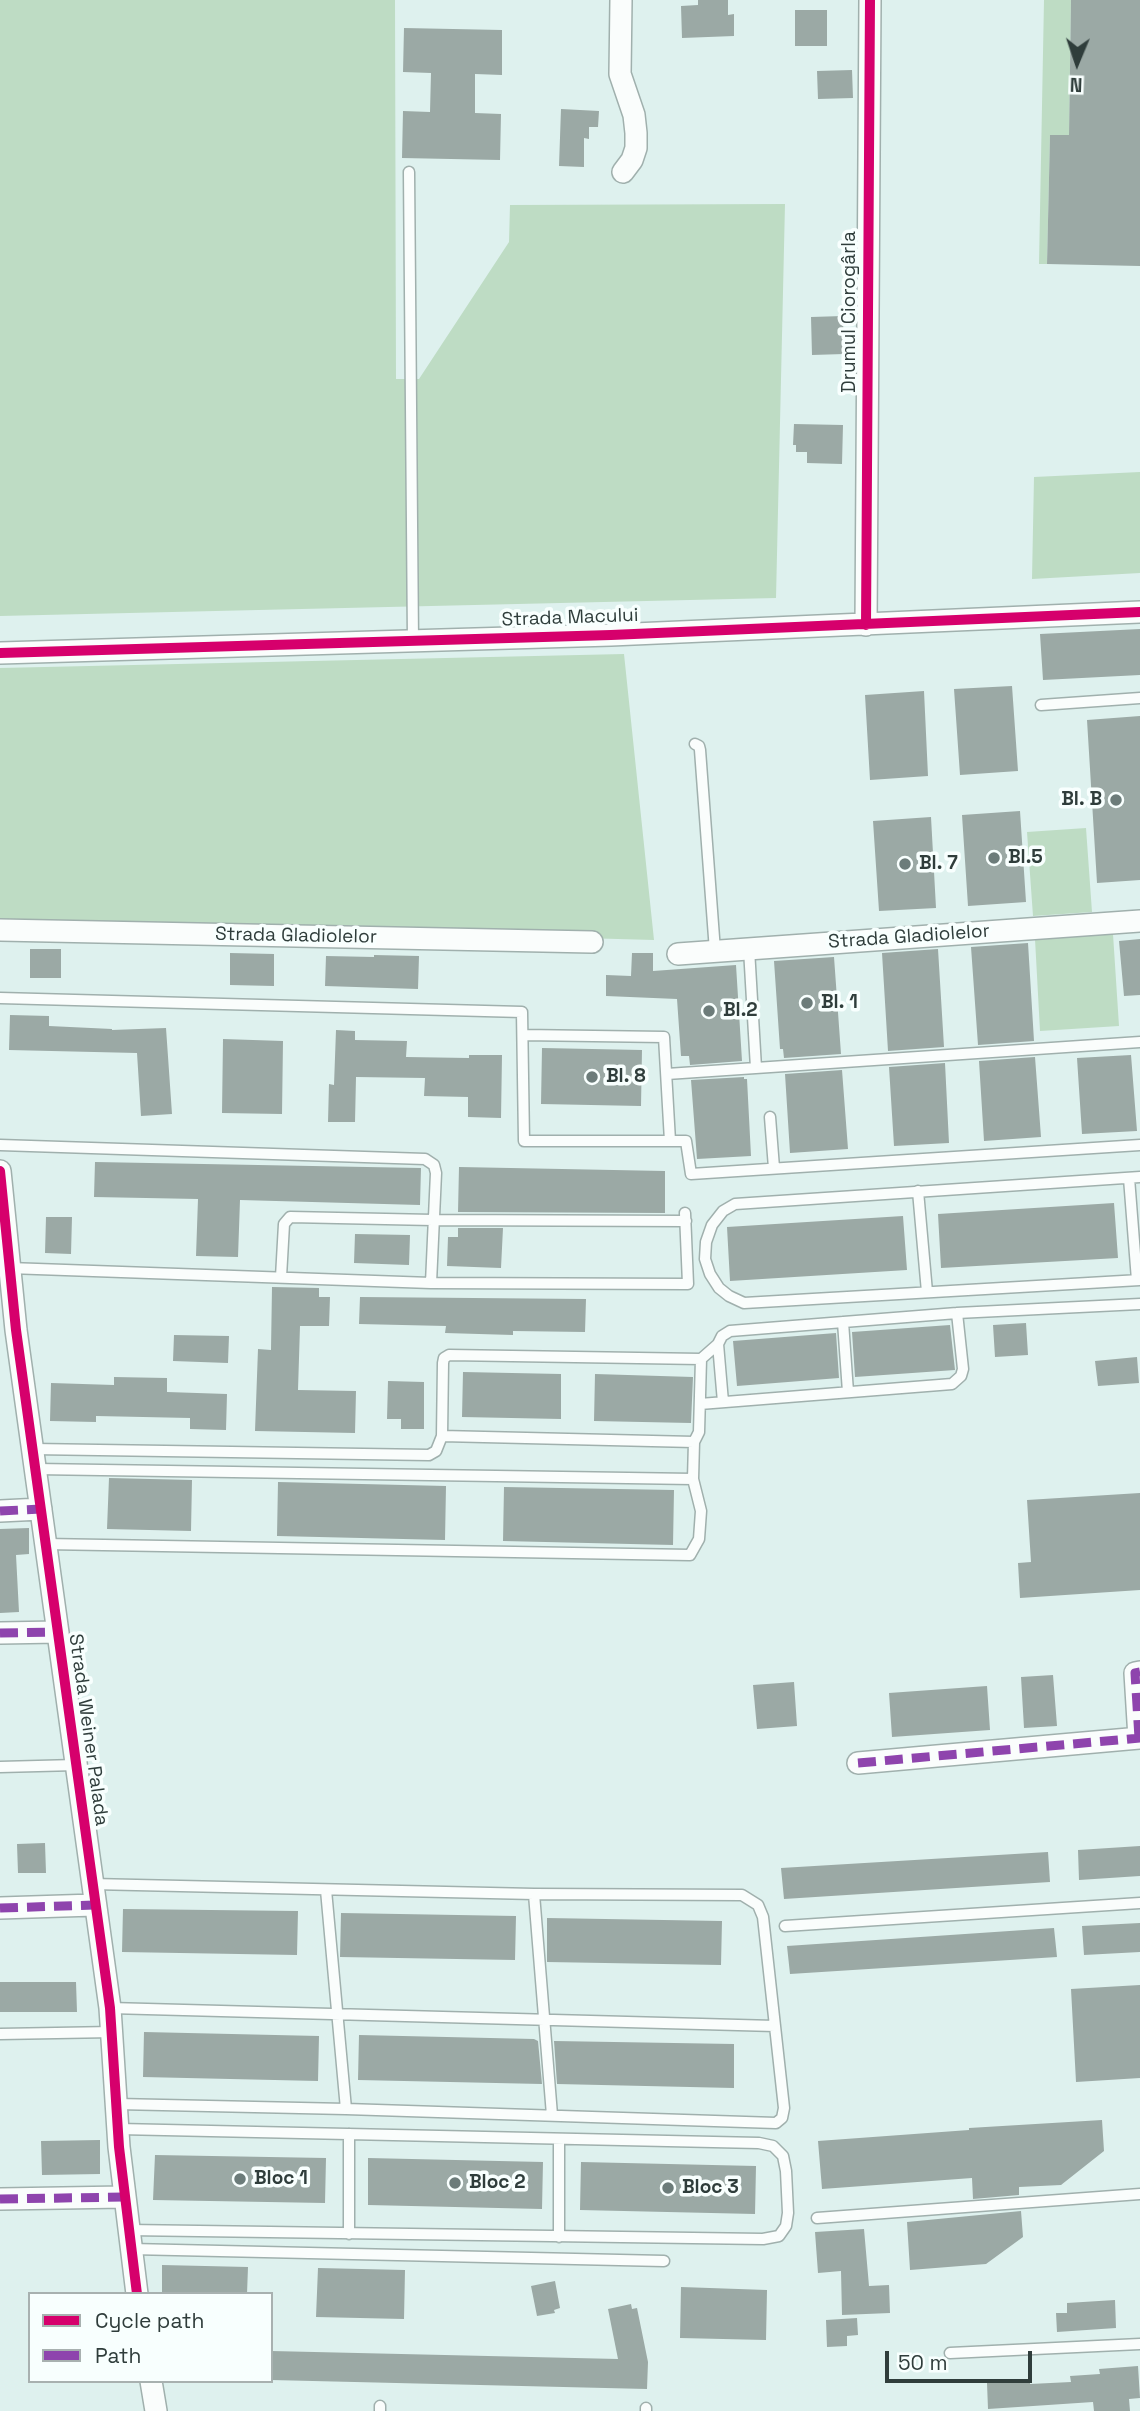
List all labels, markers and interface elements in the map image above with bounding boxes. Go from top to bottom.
north arrow [1042,28,1112,98]
text: N [1069,72,1083,97]
street label: Drumul Ciorogârla [839,231,861,393]
street label: Strada Macului [501,604,639,632]
place label: Bl. B [1061,789,1102,811]
marker: Bl. B [1108,792,1124,808]
place label: Bl.5 [1008,847,1043,869]
marker: Bl.5 [986,850,1002,866]
place label: Bl. 7 [919,853,958,875]
marker: Bl. 7 [897,856,913,872]
street label: Strada Gladiolelor [827,920,991,954]
street label: Strada Gladiolelor [215,923,377,949]
place label: Bl. 1 [821,992,858,1014]
marker: Bl. 1 [799,995,815,1011]
place label: Bl.2 [723,1000,758,1022]
marker: Bl.2 [701,1003,717,1019]
place label: Bl. 8 [606,1066,646,1088]
marker: Bl. 8 [584,1069,600,1085]
street label: Strada Weiner Palada [63,1632,113,1828]
place label: Bloc 1 [254,2168,308,2190]
marker: Bloc 1 [232,2171,248,2187]
place label: Bloc 2 [469,2172,526,2194]
marker: Bloc 2 [447,2175,463,2191]
place label: Bloc 3 [682,2177,739,2199]
marker: Bloc 3 [660,2180,676,2196]
legend [28,2292,273,2383]
text: Cycle path [95,2307,204,2334]
scale bar [888,2338,1035,2382]
text: Path [95,2342,141,2369]
text: 50 m [898,2349,948,2376]

